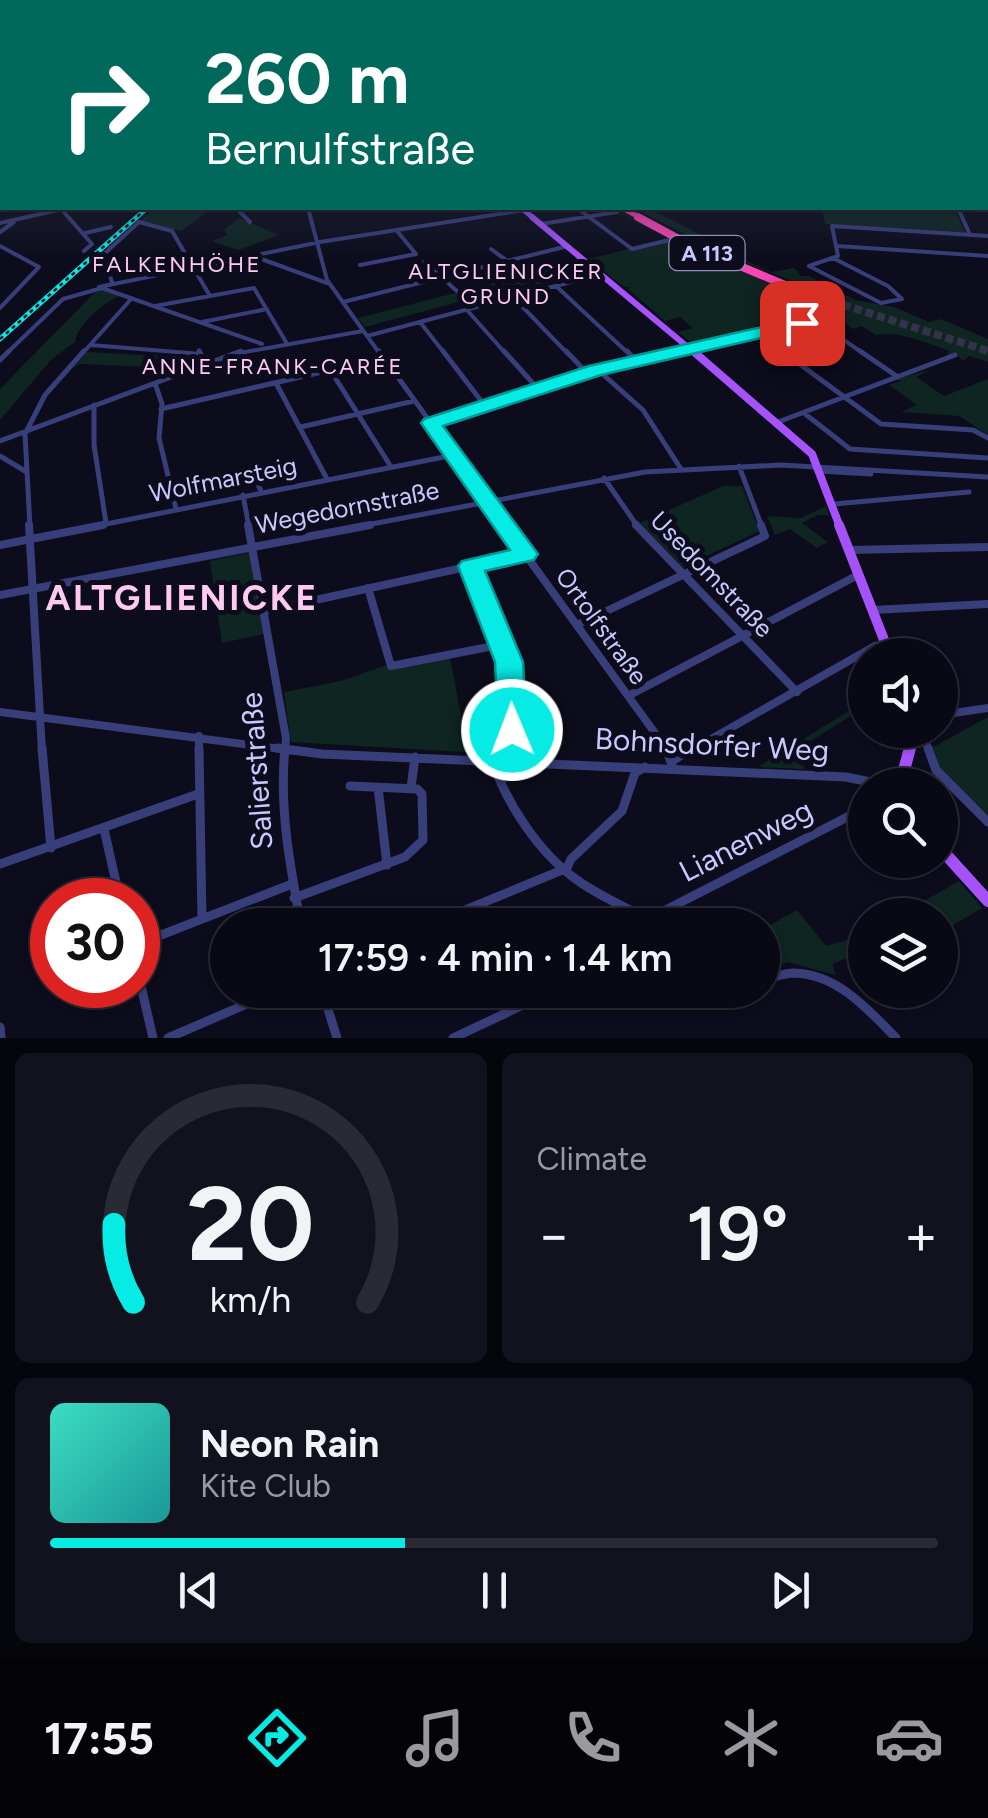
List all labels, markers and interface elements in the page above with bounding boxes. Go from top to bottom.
text: 260 m [205,36,409,121]
icon: right [40,40,170,170]
text: Bernulfstraße [205,121,475,175]
road number: A 113 [670,236,744,270]
district label: FALKENHÖHE [92,251,262,278]
district label: ALTGLIENICKER GRUND [408,258,604,310]
pin [760,281,845,366]
icon: arrive [775,296,830,351]
district label: ANNE-FRANK-CARÉE [142,353,404,380]
street label: Wolfmarsteig [147,450,299,508]
street label: Wegedornstraße [253,474,441,540]
street label: Usedomstraße [644,505,780,643]
street label: Ortolfstraße [550,562,654,690]
district label: ALTGLIENICKE [45,577,319,619]
map controls [848,638,958,1008]
button: sound [848,638,958,748]
position arrow [460,678,564,782]
street label: Salierstraße [233,691,280,851]
street label: Bohnsdorfer Weg [594,720,830,769]
button: search [848,768,958,878]
street label: Lianenweg [673,791,819,890]
speed limit sign: 30 [30,878,160,1008]
button: layers [848,898,958,1008]
text: 17:59 · 4 min · 1.4 km [318,935,672,981]
text: Climate [537,1140,647,1178]
text: 20 [187,1161,315,1286]
text: 19° [686,1189,789,1279]
text: − [537,1202,571,1268]
text: + [904,1202,938,1268]
text: km/h [210,1278,292,1321]
text: Neon Rain [200,1421,379,1467]
text: Kite Club [200,1467,331,1505]
icon: previous [171,1563,226,1618]
icon: pause [467,1563,522,1618]
icon: next [763,1563,818,1618]
icon: directions [242,1703,312,1773]
icon: music [400,1703,470,1773]
icon: phone [558,1703,628,1773]
icon: climate [716,1703,786,1773]
icon: car [874,1703,944,1773]
text: 17:55 [44,1711,154,1765]

